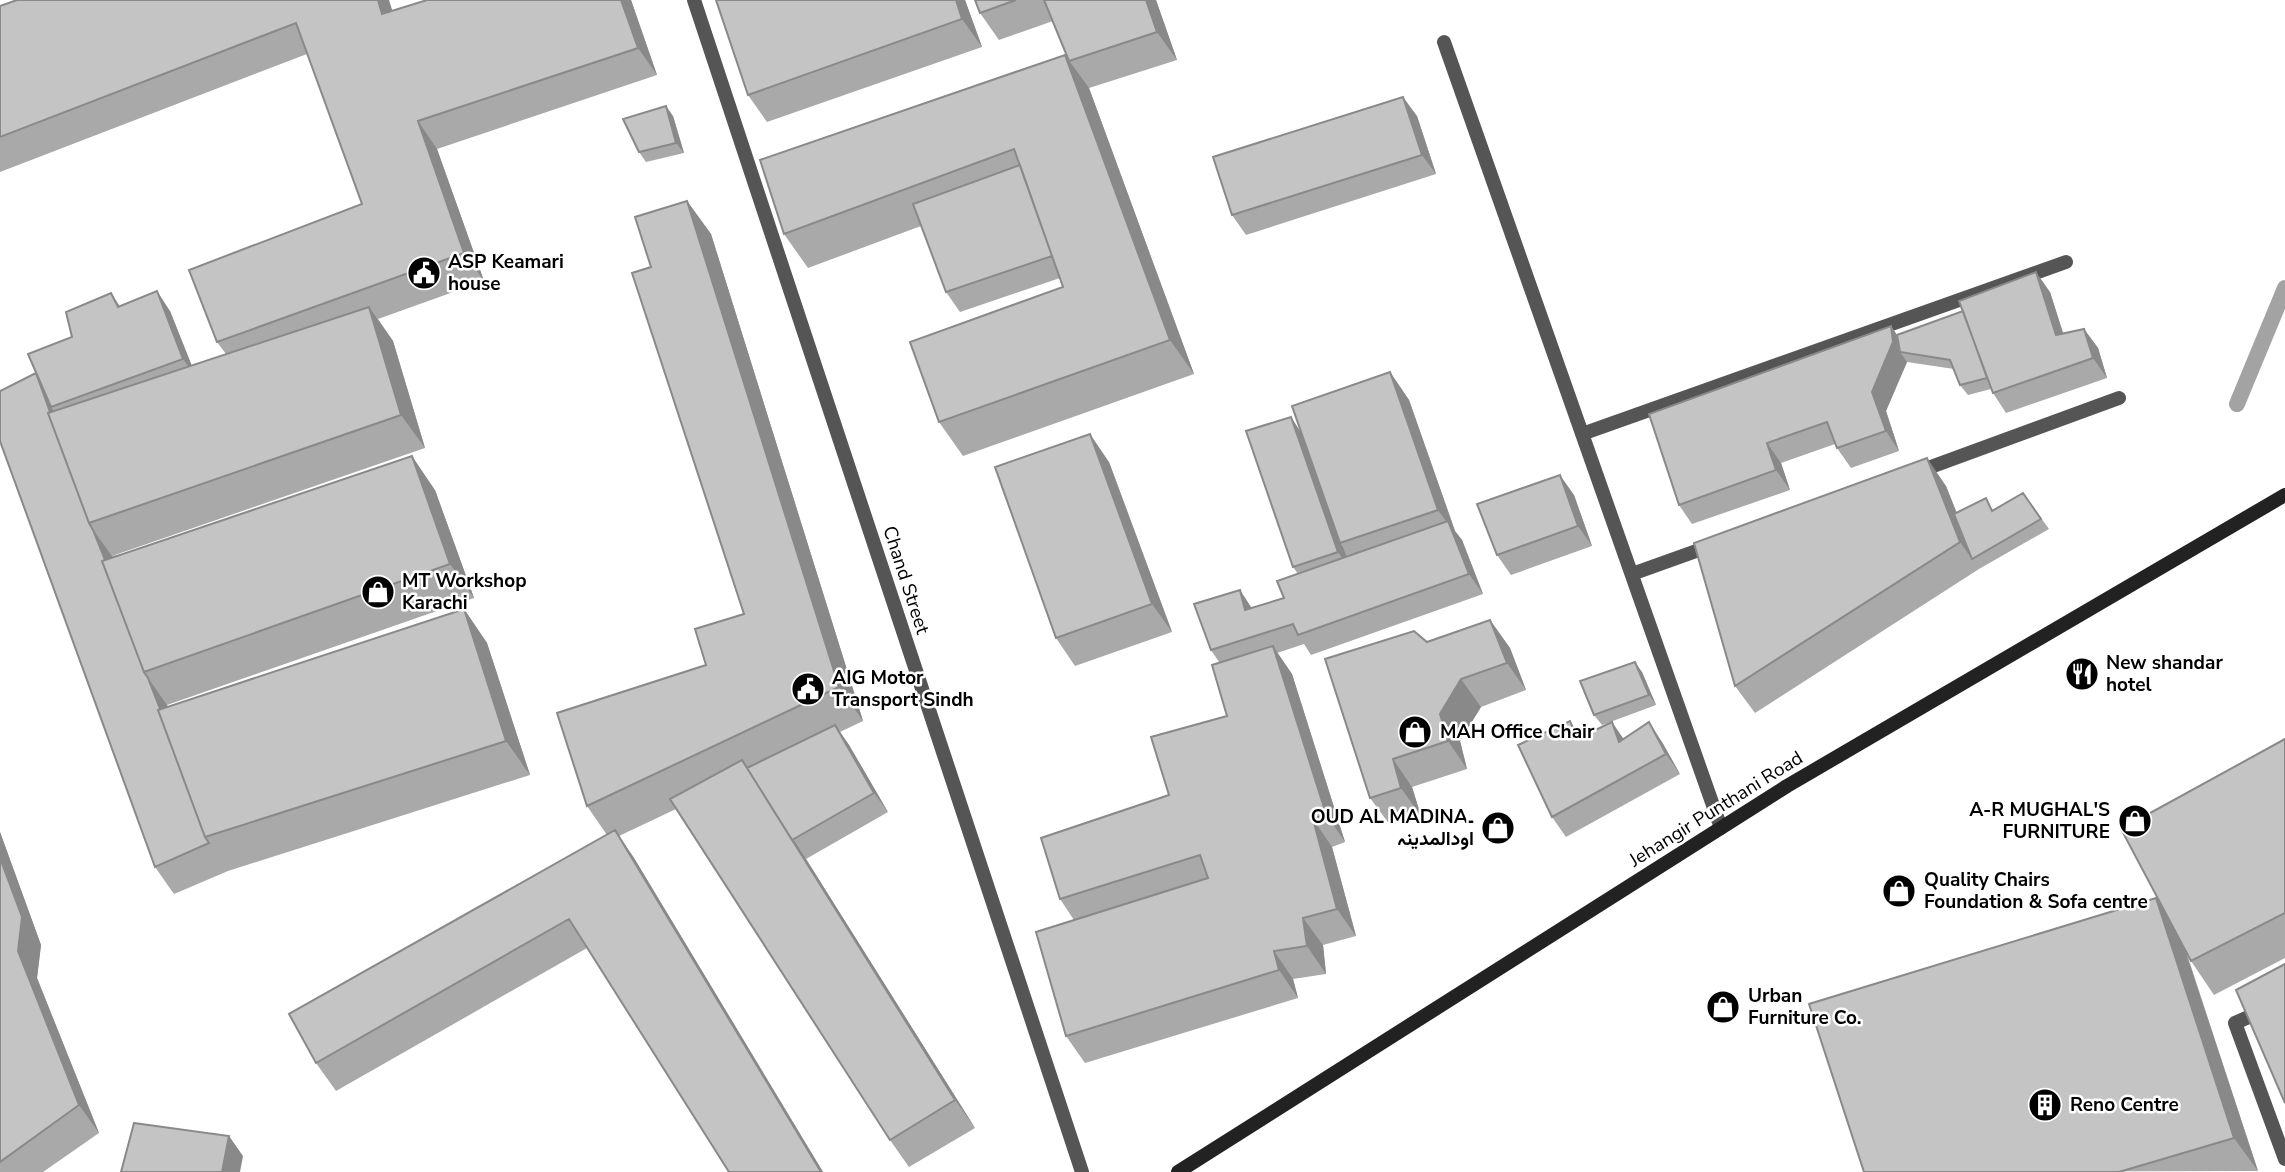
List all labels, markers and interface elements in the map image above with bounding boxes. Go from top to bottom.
place label: ASP Keamari house [448,249,564,297]
public building icon: ASP Keamari house [405,254,443,292]
street label: Chand Street [876,523,936,638]
place label: MT Workshop Karachi [402,568,527,616]
shop icon: MT Workshop Karachi [359,573,397,611]
place label: New shandar hotel [2106,650,2223,698]
restaurant icon: New shandar hotel [2063,655,2101,693]
place label: AIG Motor Transport Sindh [832,665,974,713]
public building icon: AIG Motor Transport Sindh [789,670,827,708]
shop icon: MAH Office Chair [1396,713,1434,751]
place label: MAH Office Chair [1440,719,1595,745]
street label: Jehangir Punthani Road [1623,745,1808,874]
place label: A-R MUGHAL'S FURNITURE [1969,797,2110,845]
shop icon: A-R MUGHAL'S FURNITURE [2116,802,2154,840]
place label: OUD AL MADINA۔ اودالمدینہ [1311,804,1474,852]
shop icon: OUD AL MADINA۔ اودالمدینہ [1479,809,1517,847]
place label: Quality Chairs Foundation & Sofa centre [1924,867,2148,915]
shop icon: Quality Chairs Foundation & Sofa centre [1880,872,1918,910]
place label: Urban Furniture Co. [1748,983,1861,1031]
shop icon: Urban Furniture Co. [1704,988,1742,1026]
building icon: Reno Centre [2026,1086,2064,1124]
place label: Reno Centre [2070,1092,2179,1118]

